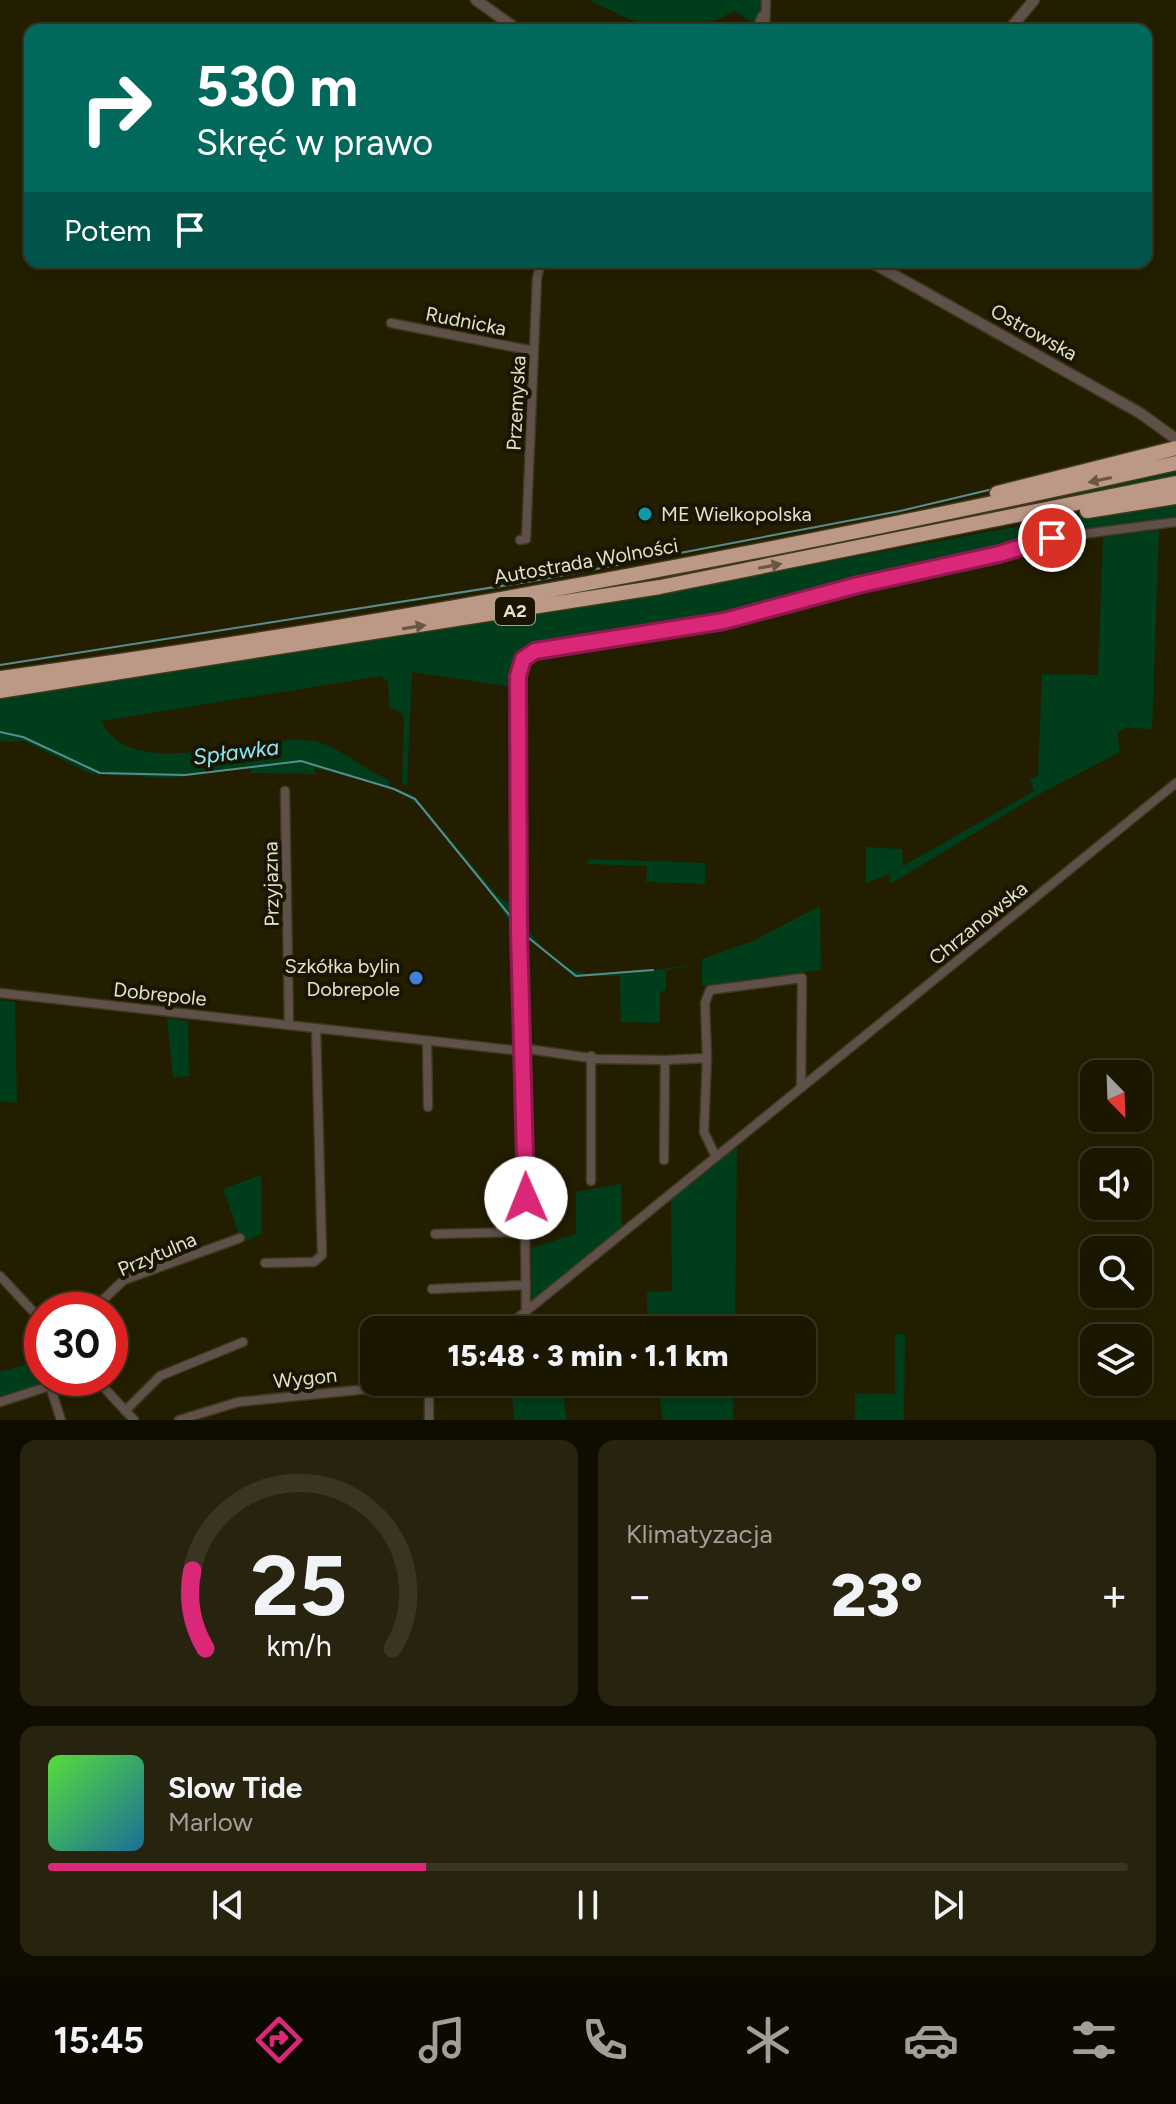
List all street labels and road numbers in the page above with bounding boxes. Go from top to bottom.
street label: Ostrowska [987,298,1081,366]
street label: Rudnicka [424,301,508,341]
street label: Przemyska [502,355,530,451]
street label: Autostrada Wolności [492,533,680,589]
road number: A2 [495,597,535,625]
street label: Przyjazna [258,841,284,927]
street label: Chrzanowska [924,876,1032,970]
street label: Dobrepole [112,977,208,1011]
street label: Przytulna [114,1227,200,1281]
street label: Wygon [272,1363,338,1393]

